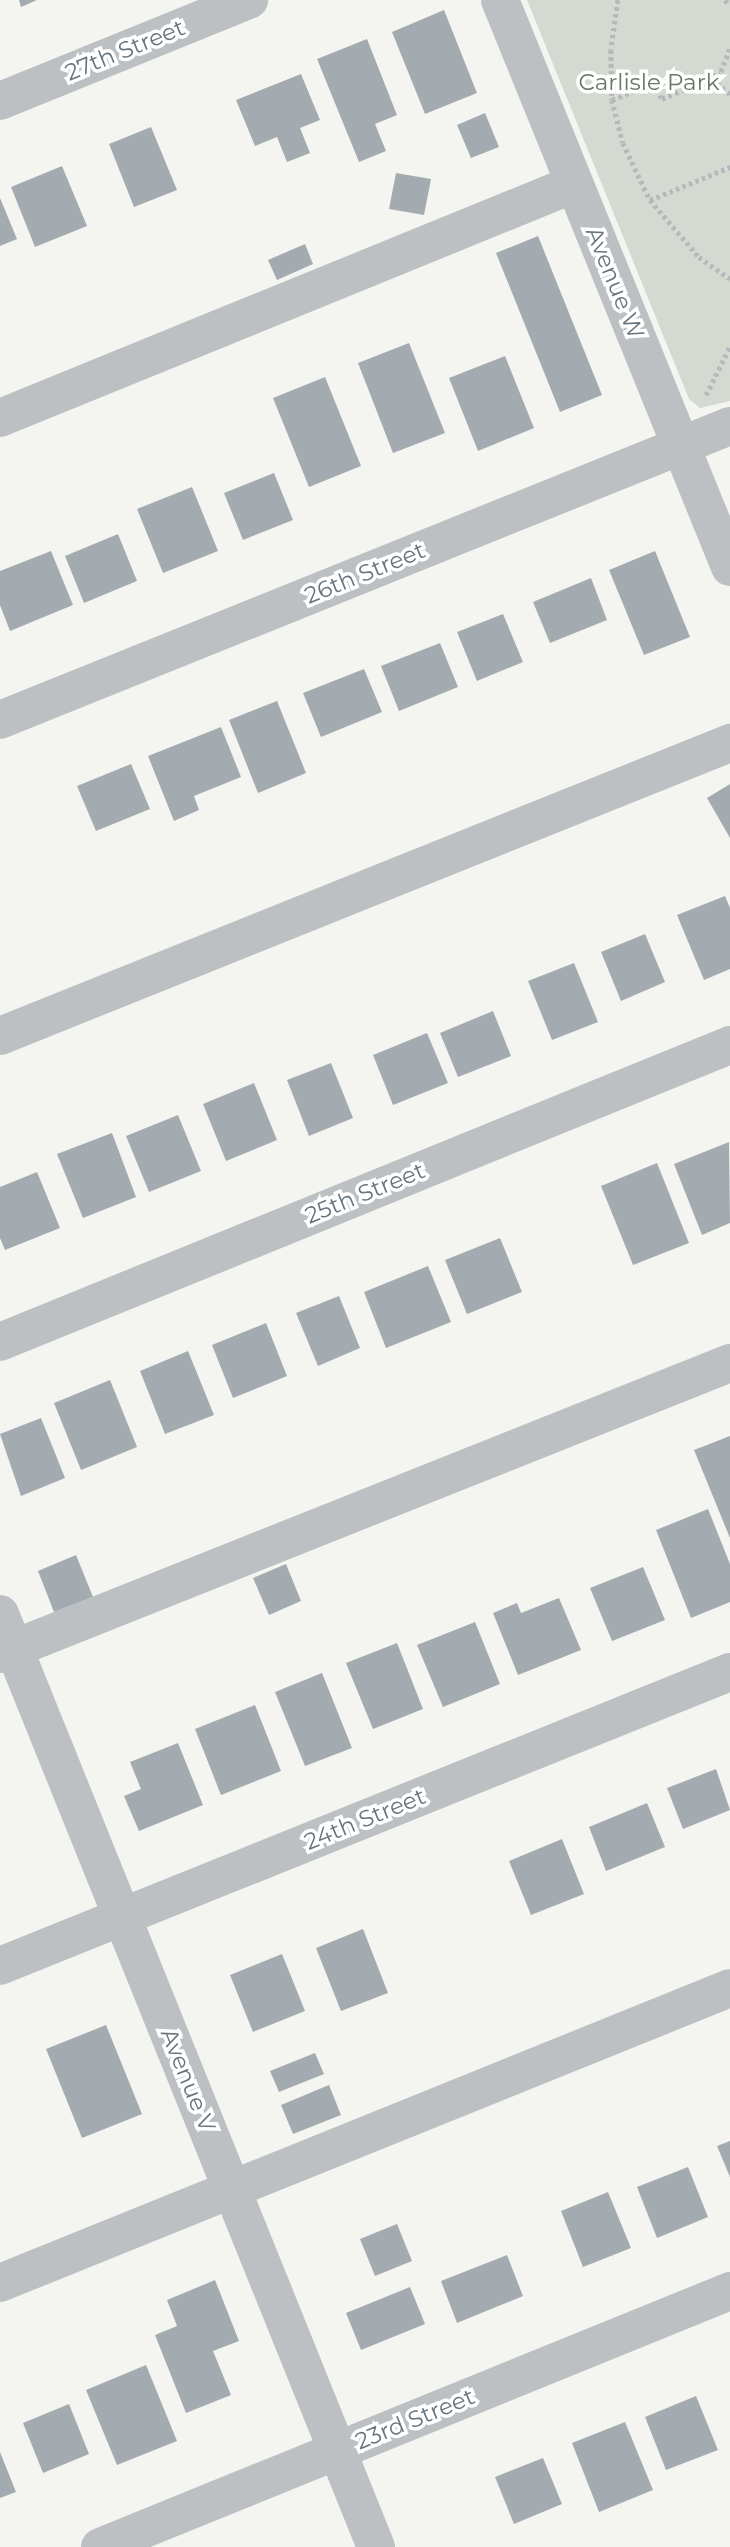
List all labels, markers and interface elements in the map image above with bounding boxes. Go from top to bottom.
street label: 27th Street [61,13,189,87]
park label: Carlisle Park [579,68,719,96]
street label: Avenue W [580,223,650,343]
street label: 26th Street [301,536,429,610]
street label: 25th Street [301,1157,429,1229]
street label: 24th Street [300,1782,430,1856]
street label: Avenue V [155,2024,221,2136]
street label: 23rd Street [351,2383,479,2455]

